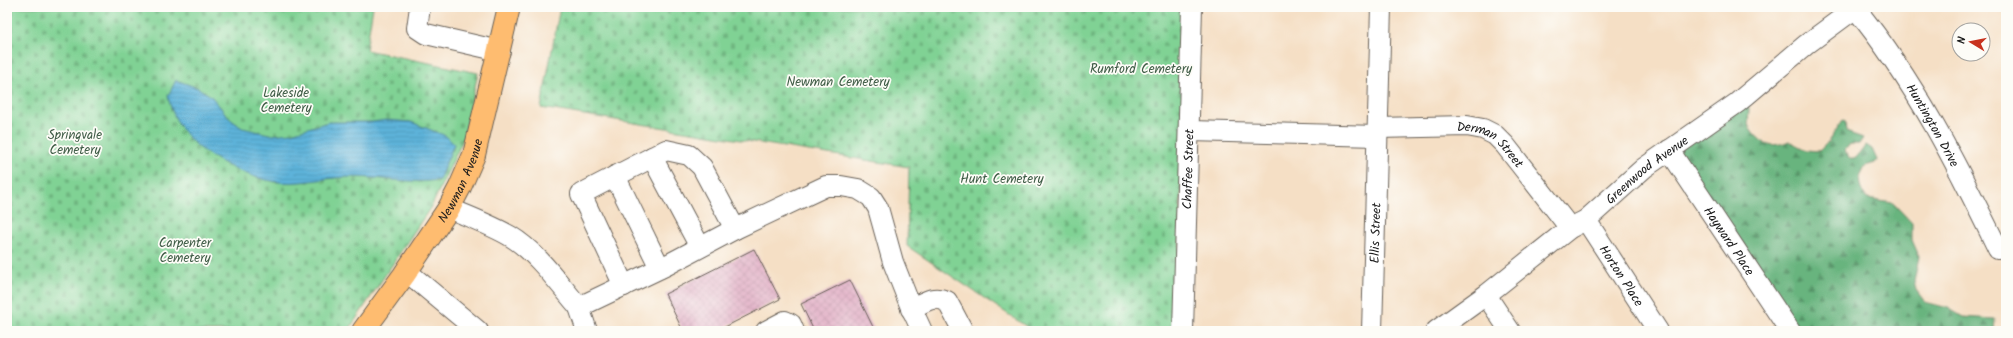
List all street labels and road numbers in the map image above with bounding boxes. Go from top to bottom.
street label: Huntington Drive [1900,80,1964,171]
street label: Derman Street [1457,117,1529,174]
street label: Chaffee Street [1177,128,1201,210]
street label: Greenwood Avenue [1601,131,1694,210]
street label: Newman Avenue [433,137,489,227]
street label: Ellis Street [1365,201,1388,264]
street label: Hayward Place [1697,202,1759,281]
street label: Horton Place [1593,241,1649,311]

